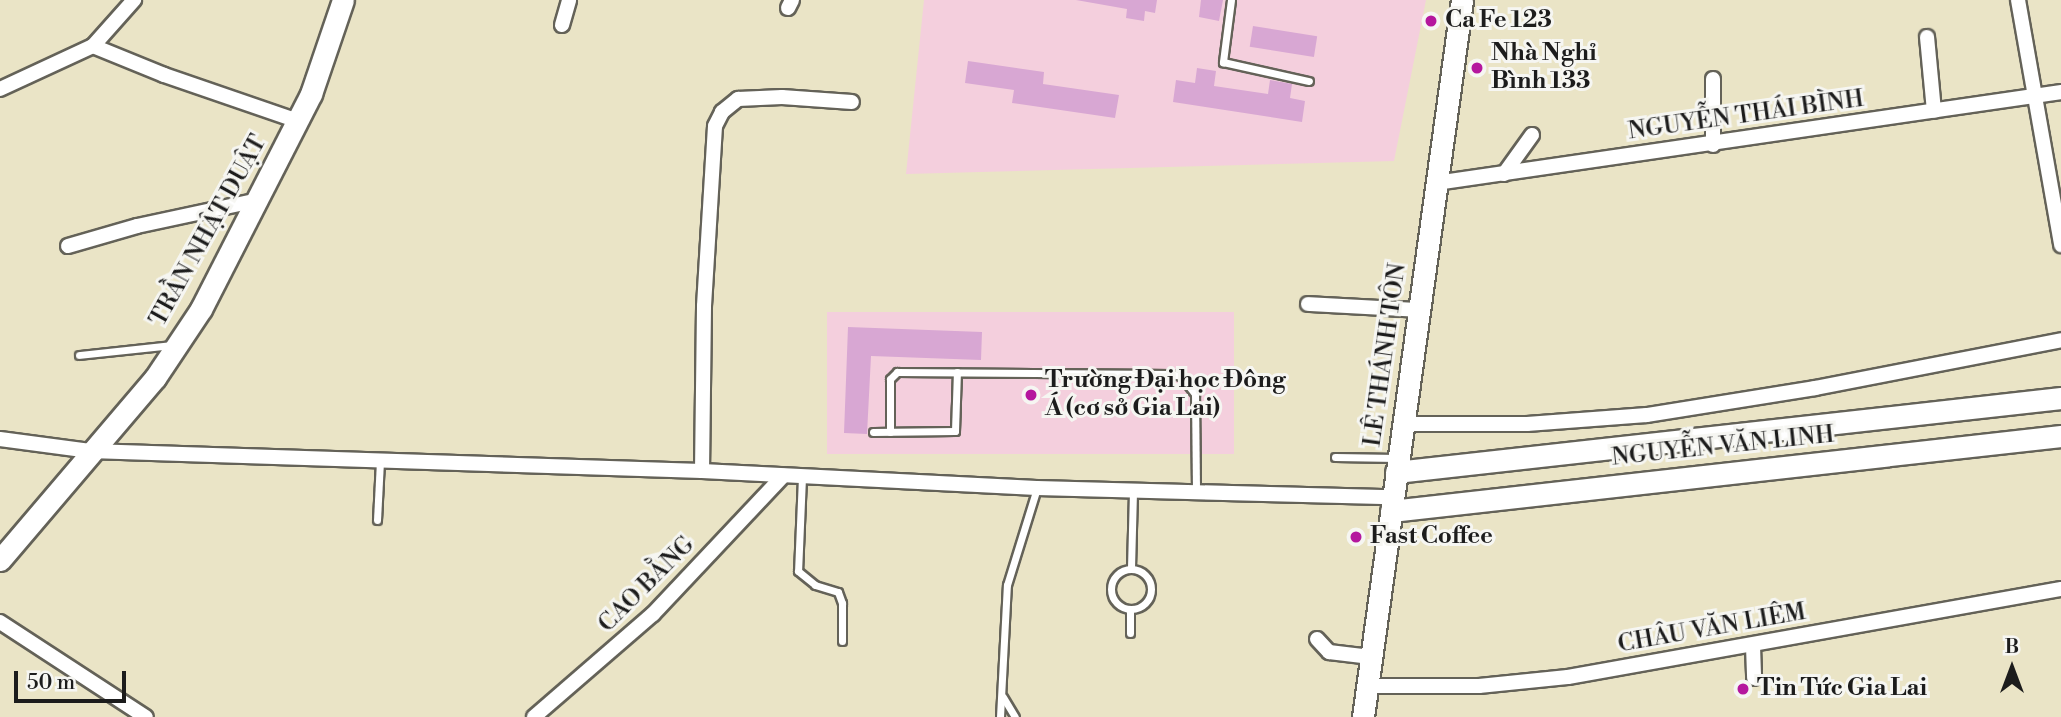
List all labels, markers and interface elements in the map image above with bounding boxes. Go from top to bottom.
place label: Ca Fe 123 [1445,7,1552,35]
marker: Ca Fe 123 [1423,13,1439,29]
place label: Nhà Nghỉ Bình 133 [1491,40,1597,96]
marker: Nhà Nghỉ Bình 133 [1469,60,1485,76]
street label: NGUYỄN THÁI BÌNH [1626,85,1866,147]
street label: TRẦN NHẬT DUẬT [144,130,274,332]
street label: LÊ THÁNH TÔN [1359,261,1413,449]
place label: Trường Đại học Đông Á (cơ sở Gia Lai) [1045,367,1285,423]
marker: Trường Đại học Đông Á (cơ sở Gia Lai) [1023,387,1039,403]
street label: NGUYỄN VĂN LINH [1610,421,1836,473]
place label: Fast Coffee [1370,523,1493,551]
marker: Fast Coffee [1348,529,1364,545]
street label: CAO BẰNG [593,531,701,639]
street label: CHÂU VĂN LIÊM [1616,598,1808,660]
north arrow [1977,633,2047,703]
text: B [2005,635,2019,659]
scale bar [18,658,130,702]
text: 50 m [27,670,75,696]
place label: Tin Tức Gia Lai [1757,675,1927,703]
marker: Tin Tức Gia Lai [1735,681,1751,697]

